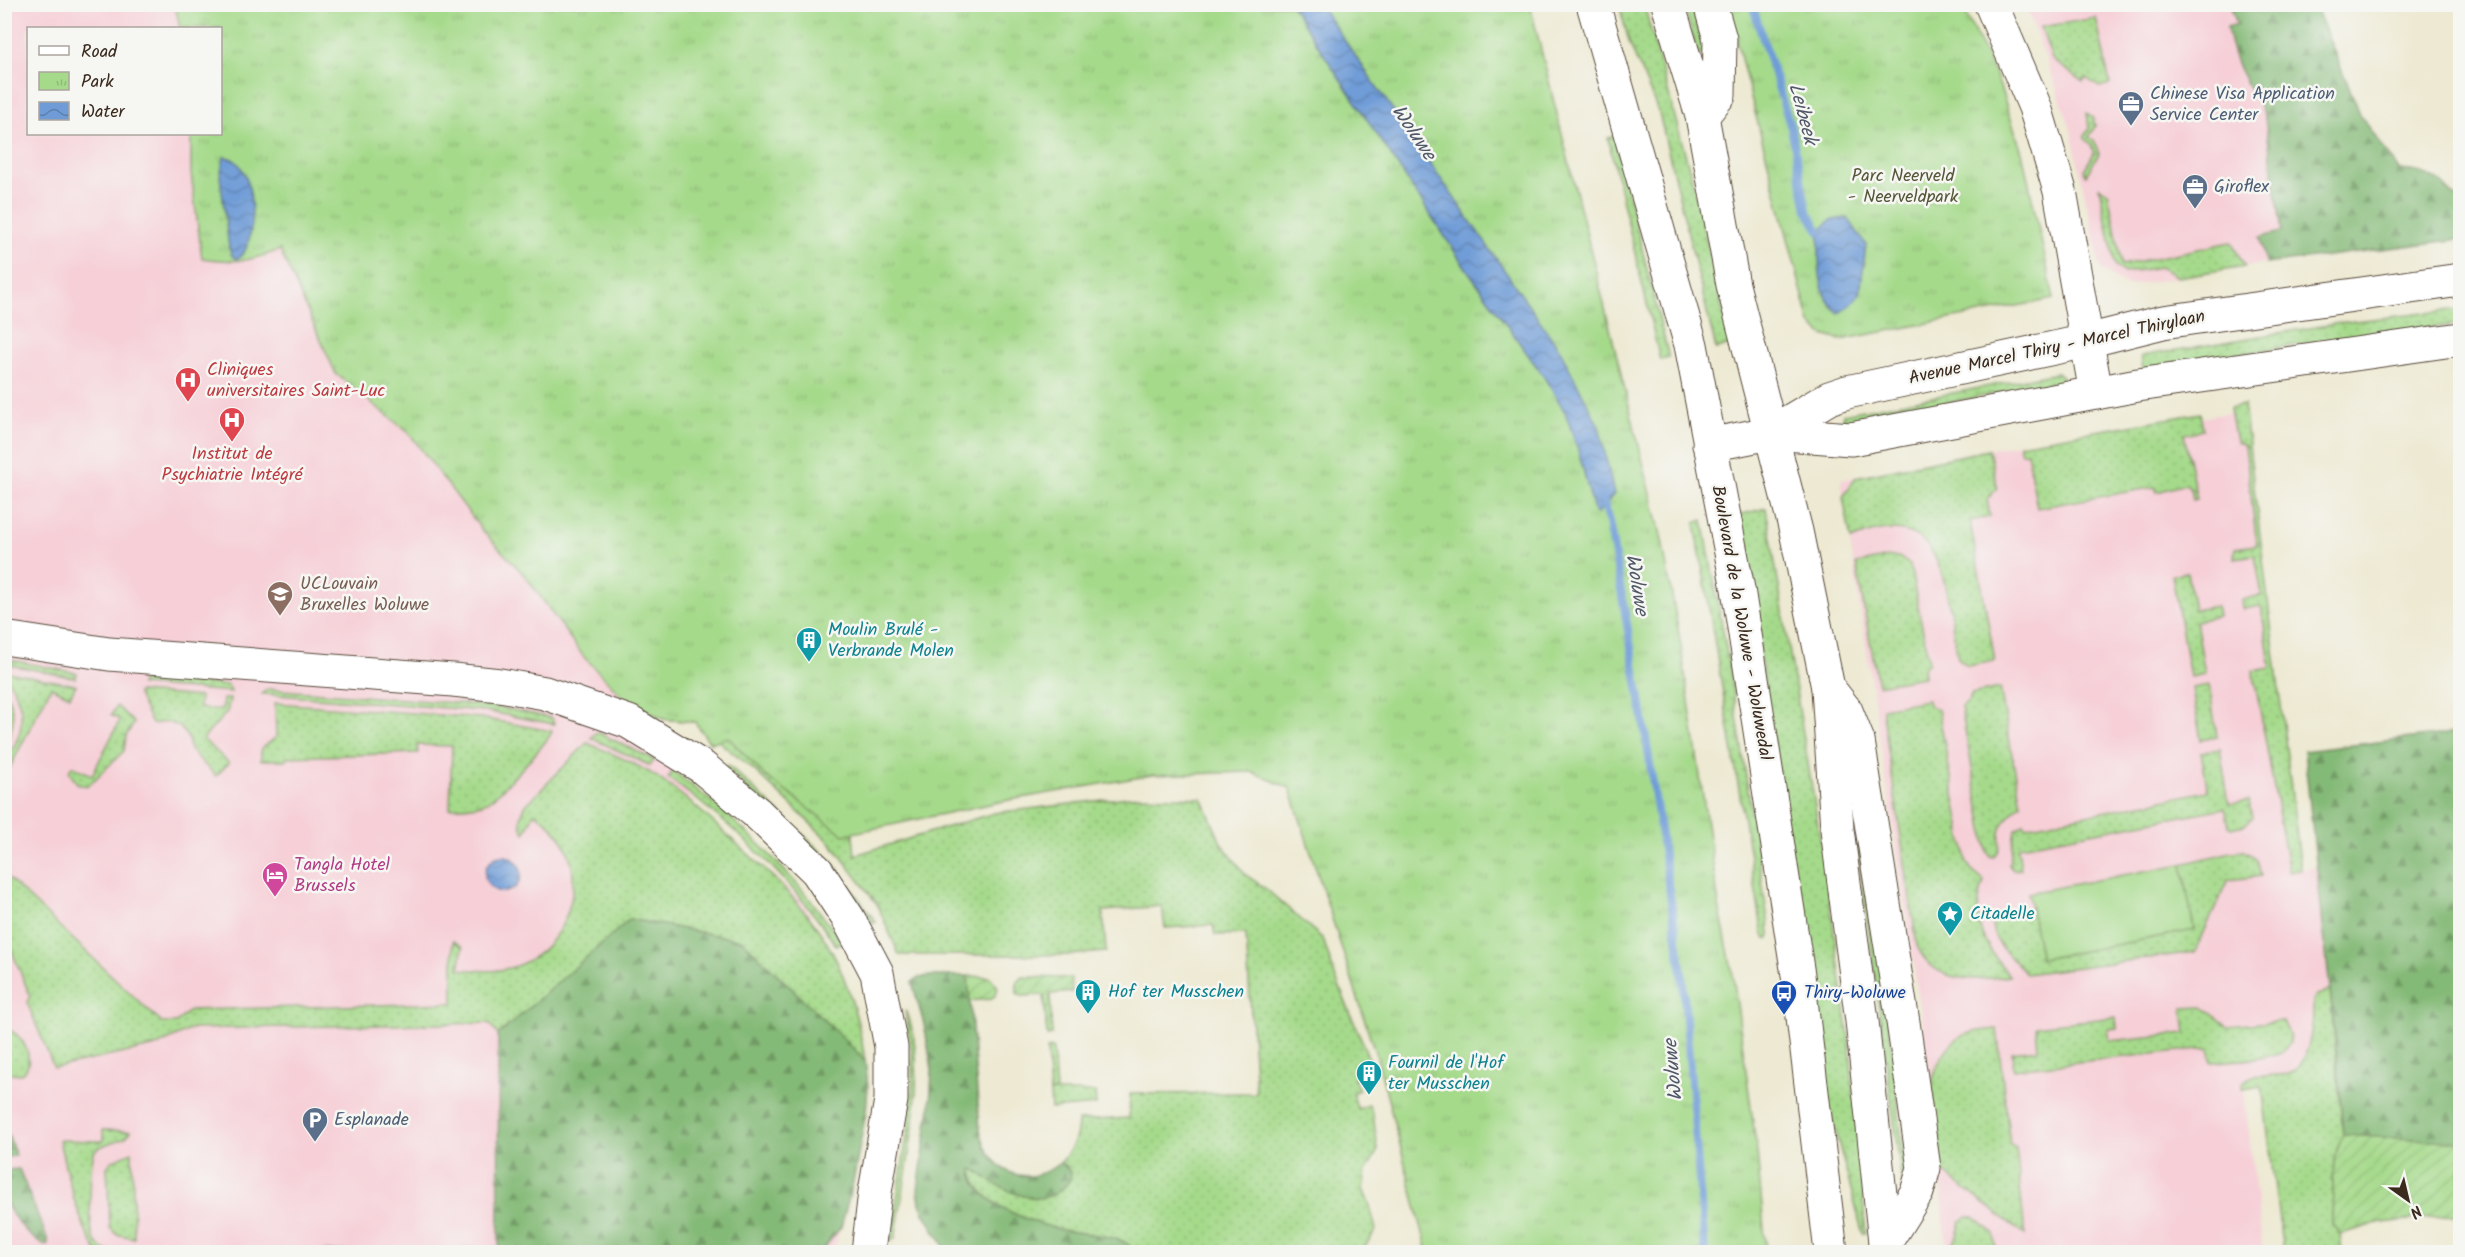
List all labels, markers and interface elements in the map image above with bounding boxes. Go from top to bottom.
legend [27,27,222,135]
text: Road [81,38,118,67]
text: Park [81,68,114,97]
water label: Leibeek [1778,80,1826,151]
place label: Chinese Visa Application Service Center [2150,80,2335,130]
office icon: Chinese Visa Application Service Center [2116,89,2146,127]
text: Water [81,98,126,127]
water label: Woluwe [1382,98,1445,169]
park label: Parc Neerveld - Neerveldpark [1848,162,1959,212]
office icon: Giroflex [2180,172,2210,210]
place label: Giroflex [2214,173,2269,202]
street label: Avenue Marcel Thiry - Marcel Thirylaan [1906,302,2208,394]
place label: Cliniques universitaires Saint-Luc [207,356,385,406]
hospital icon: Cliniques universitaires Saint-Luc [173,365,203,403]
hospital icon: Institut de Psychiatrie Intégré [217,405,247,443]
place label: Institut de Psychiatrie Intégré [161,440,304,490]
street label: Boulevard de la Woluwe - Woluwedal [1703,483,1780,763]
water label: Woluwe [1615,552,1657,620]
place label: UCLouvain Bruxelles Woluwe [300,570,429,620]
school or university icon: UCLouvain Bruxelles Woluwe [265,579,295,617]
place label: Moulin Brulé - Verbrande Molen [828,616,954,666]
building icon: Moulin Brulé - Verbrande Molen [794,625,824,663]
place label: Tangla Hotel Brussels [294,851,391,901]
hotel icon: Tangla Hotel Brussels [260,860,290,898]
place icon: Citadelle [1935,899,1965,937]
place label: Citadelle [1970,900,2034,929]
building icon: Hof ter Musschen [1073,977,1103,1015]
place label: Hof ter Musschen [1108,978,1244,1007]
bus stop icon: Thiry-Woluwe [1769,978,1799,1016]
place label: Thiry-Woluwe [1804,979,1906,1008]
water label: Woluwe [1655,1036,1693,1102]
place label: Fournil de l'Hof ter Musschen [1388,1049,1506,1099]
building icon: Fournil de l'Hof ter Musschen [1354,1058,1384,1096]
parking icon: Esplanade [300,1105,330,1143]
place label: Esplanade [334,1106,409,1135]
north arrow [2378,1170,2438,1230]
text: N [2404,1198,2427,1224]

